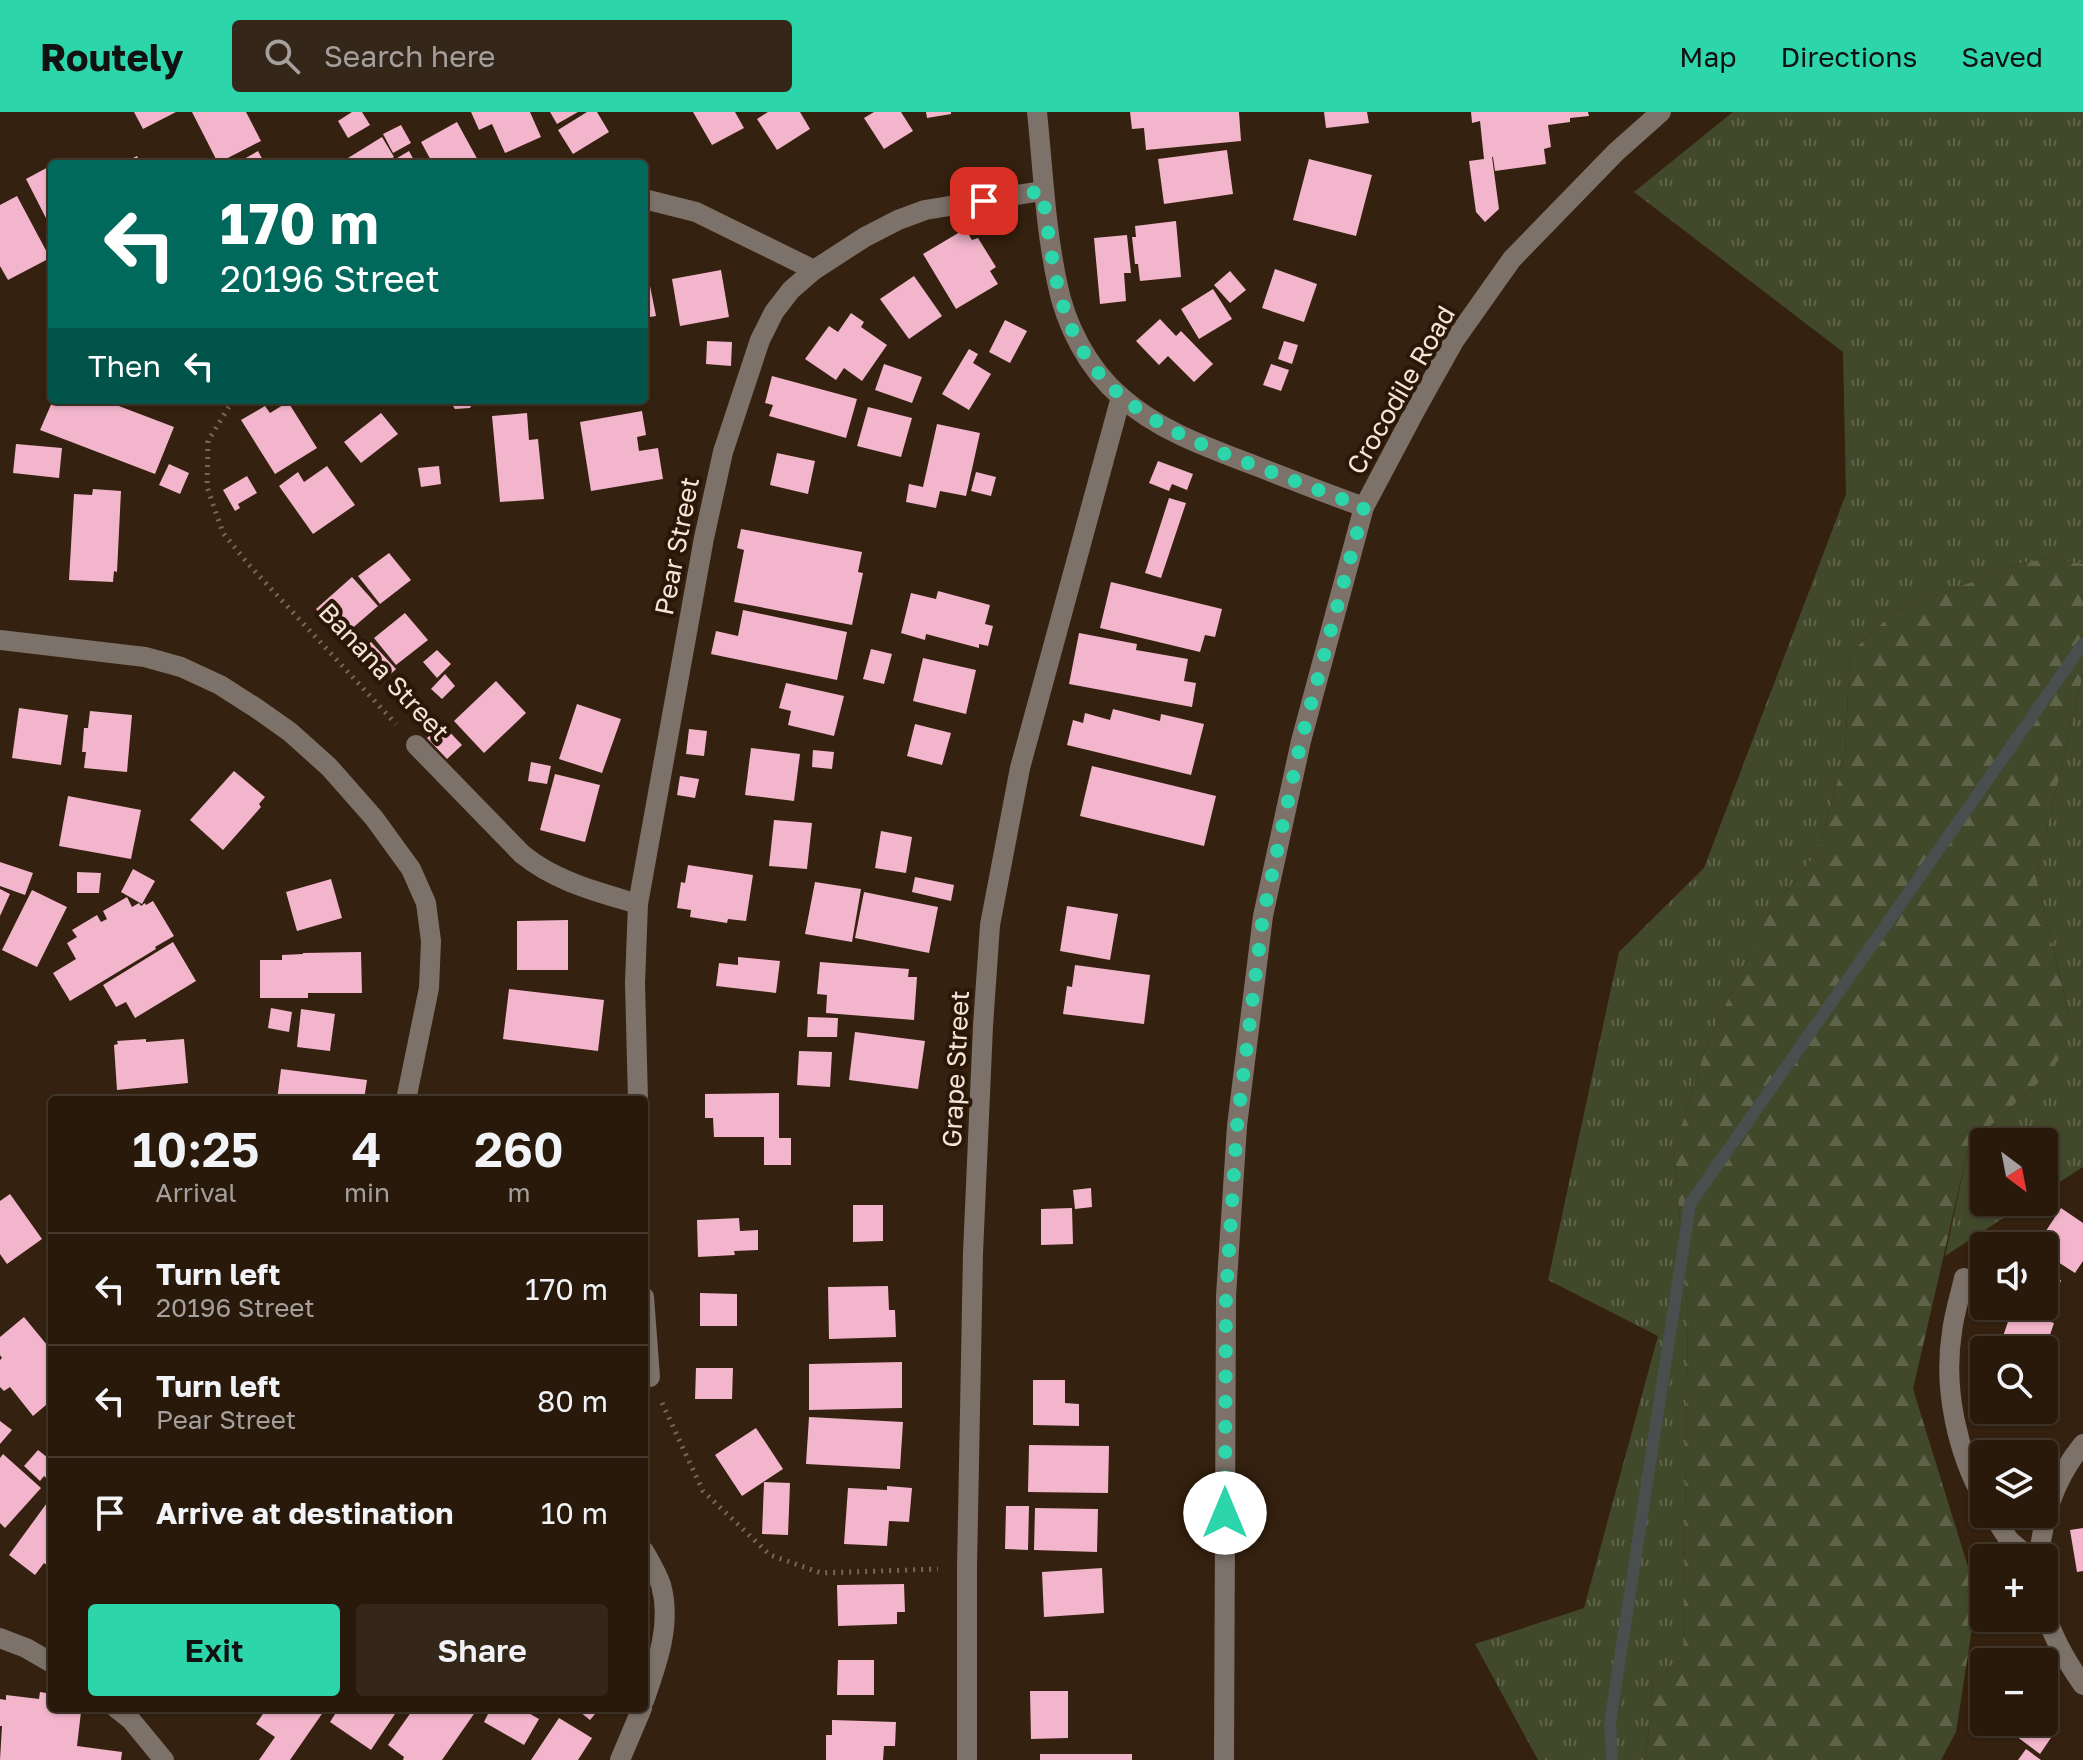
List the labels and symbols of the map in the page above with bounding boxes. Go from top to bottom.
pin [950,167,1018,235]
street label: Crocodile Road [1340,300,1461,479]
street label: Pear Street [648,474,705,618]
street label: Banana Street [313,596,456,747]
street label: Grape Street [936,990,975,1148]
north arrow [1970,1128,2058,1216]
position arrow [1183,1471,1267,1555]

